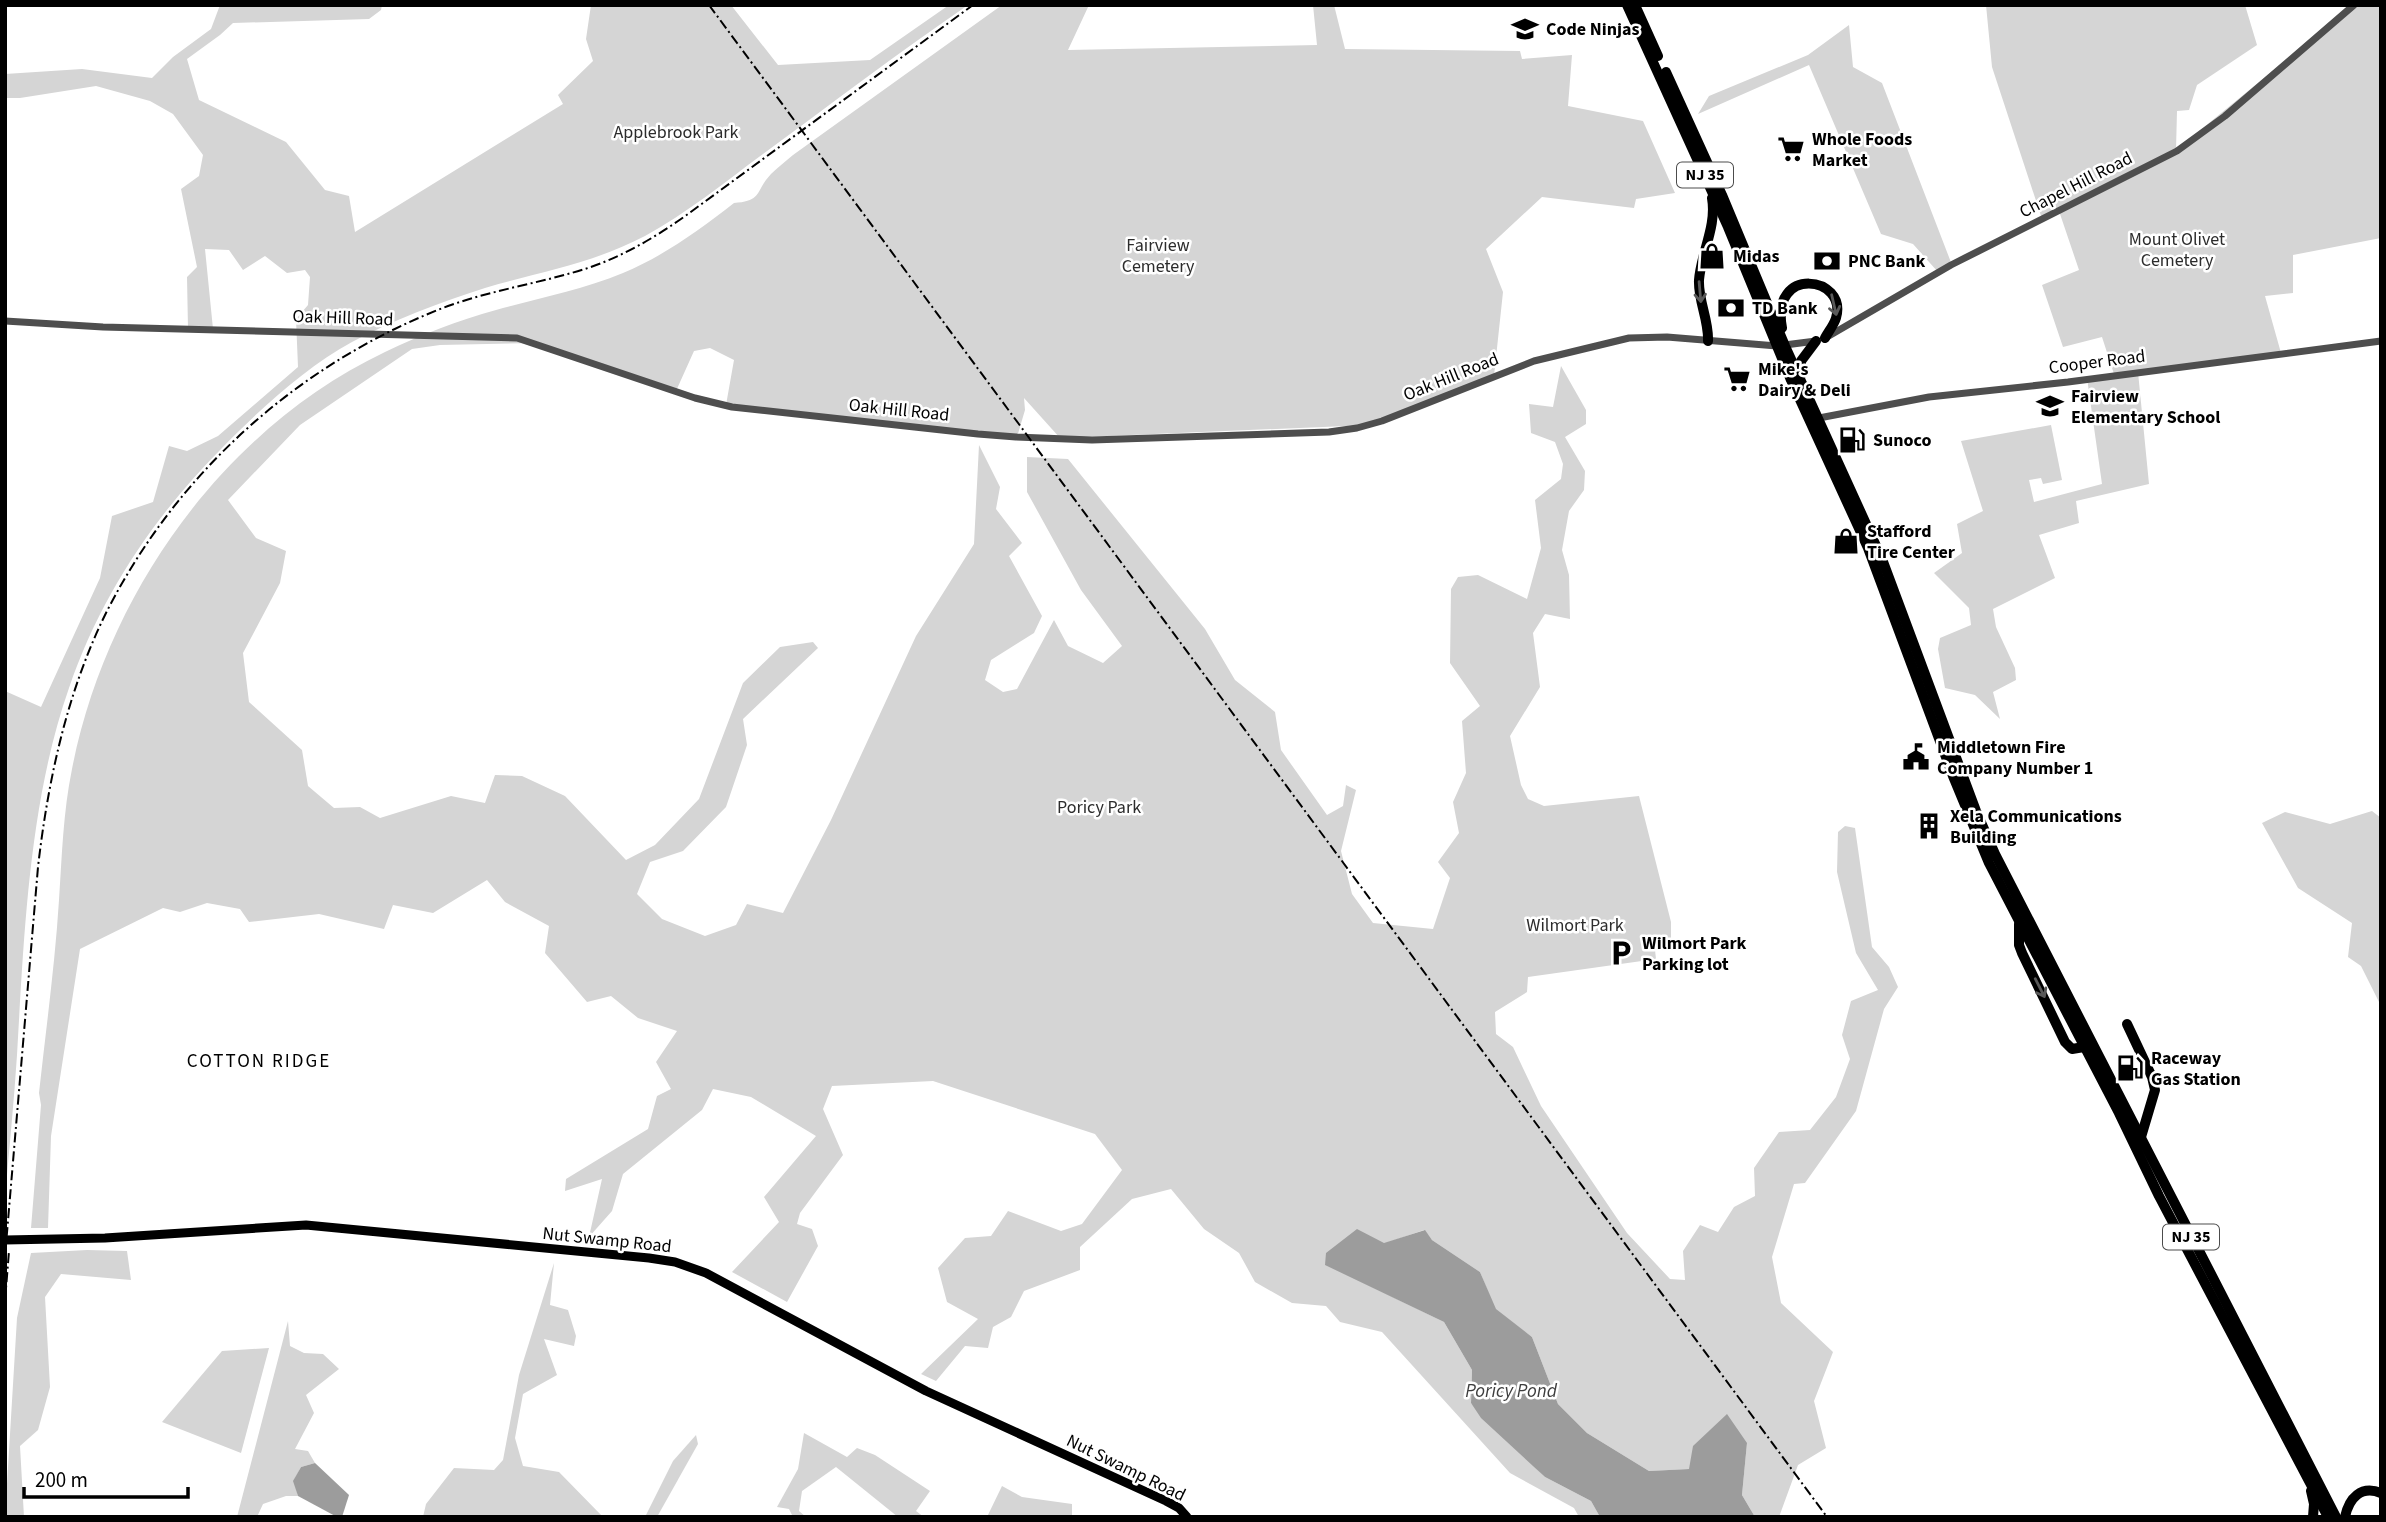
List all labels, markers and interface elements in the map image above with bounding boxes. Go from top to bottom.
school or university icon: Code Ninjas [1510,14,1540,44]
place label: Code Ninjas [1546,17,1639,42]
park label: Applebrook Park [614,120,739,145]
place label: Whole Foods Market [1812,127,1912,173]
supermarket icon: Whole Foods Market [1776,134,1806,164]
street label: Chapel Hill Road [2015,146,2137,224]
road number: NJ 35 [1677,162,1733,188]
park label: Mount Olivet Cemetery [2129,227,2225,273]
park label: Fairview Cemetery [1122,233,1195,279]
shop icon: Midas [1697,241,1727,271]
place label: Midas [1733,244,1779,269]
bank icon: PNC Bank [1812,246,1842,276]
place label: PNC Bank [1848,249,1925,274]
one-way arrow [1694,280,1707,303]
bank icon: TD Bank [1716,293,1746,323]
one-way arrow [1828,294,1841,316]
place label: TD Bank [1752,296,1818,321]
street label: Oak Hill Road [292,304,394,332]
street label: Cooper Road [2047,344,2147,380]
street label: Oak Hill Road [1399,346,1503,408]
place label: Mike's Dairy & Deli [1758,357,1851,403]
supermarket icon: Mike's Dairy & Deli [1722,364,1752,394]
place label: Fairview Elementary School [2071,384,2221,430]
school or university icon: Fairview Elementary School [2035,391,2065,421]
street label: Oak Hill Road [847,392,951,428]
fuel station icon: Sunoco [1837,425,1867,455]
place label: Sunoco [1873,428,1931,453]
place label: Stafford Tire Center [1867,519,1956,565]
shop icon: Stafford Tire Center [1831,526,1861,556]
place label: Middletown Fire Company Number 1 [1937,735,2093,781]
public building icon: Middletown Fire Company Number 1 [1901,742,1931,772]
park label: Poricy Park [1057,795,1141,820]
place label: Xela Communications Building [1950,804,2122,850]
building icon: Xela Communications Building [1914,811,1944,841]
park label: Wilmort Park [1526,913,1624,938]
place label: Wilmort Park Parking lot [1642,931,1747,977]
parking icon: Wilmort Park Parking lot [1606,938,1636,968]
one-way arrow [2033,977,2047,997]
place label: Raceway Gas Station [2151,1046,2241,1092]
district label: COTTON RIDGE [187,1048,331,1075]
fuel station icon: Raceway Gas Station [2115,1053,2145,1083]
street label: Nut Swamp Road [541,1221,673,1259]
road number: NJ 35 [2163,1224,2219,1250]
water label: Poricy Pond [1465,1378,1558,1405]
street label: Nut Swamp Road [1062,1428,1190,1508]
scale bar [24,1456,189,1500]
text: 200 m [35,1465,88,1495]

